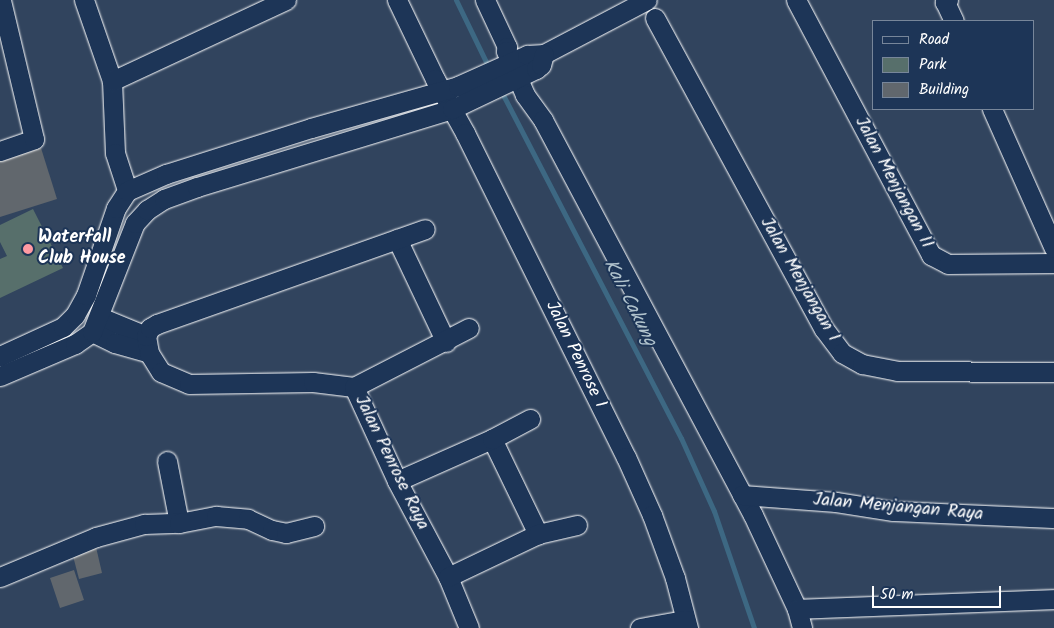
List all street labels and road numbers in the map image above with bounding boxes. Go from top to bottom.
street label: Jalan Menjangan II [849,113,937,253]
street label: Jalan Menjangan I [755,214,843,346]
street label: Jalan Penrose I [540,298,610,412]
street label: Jalan Penrose Raya [349,392,433,534]
street label: Jalan Menjangan Raya [812,490,984,526]

